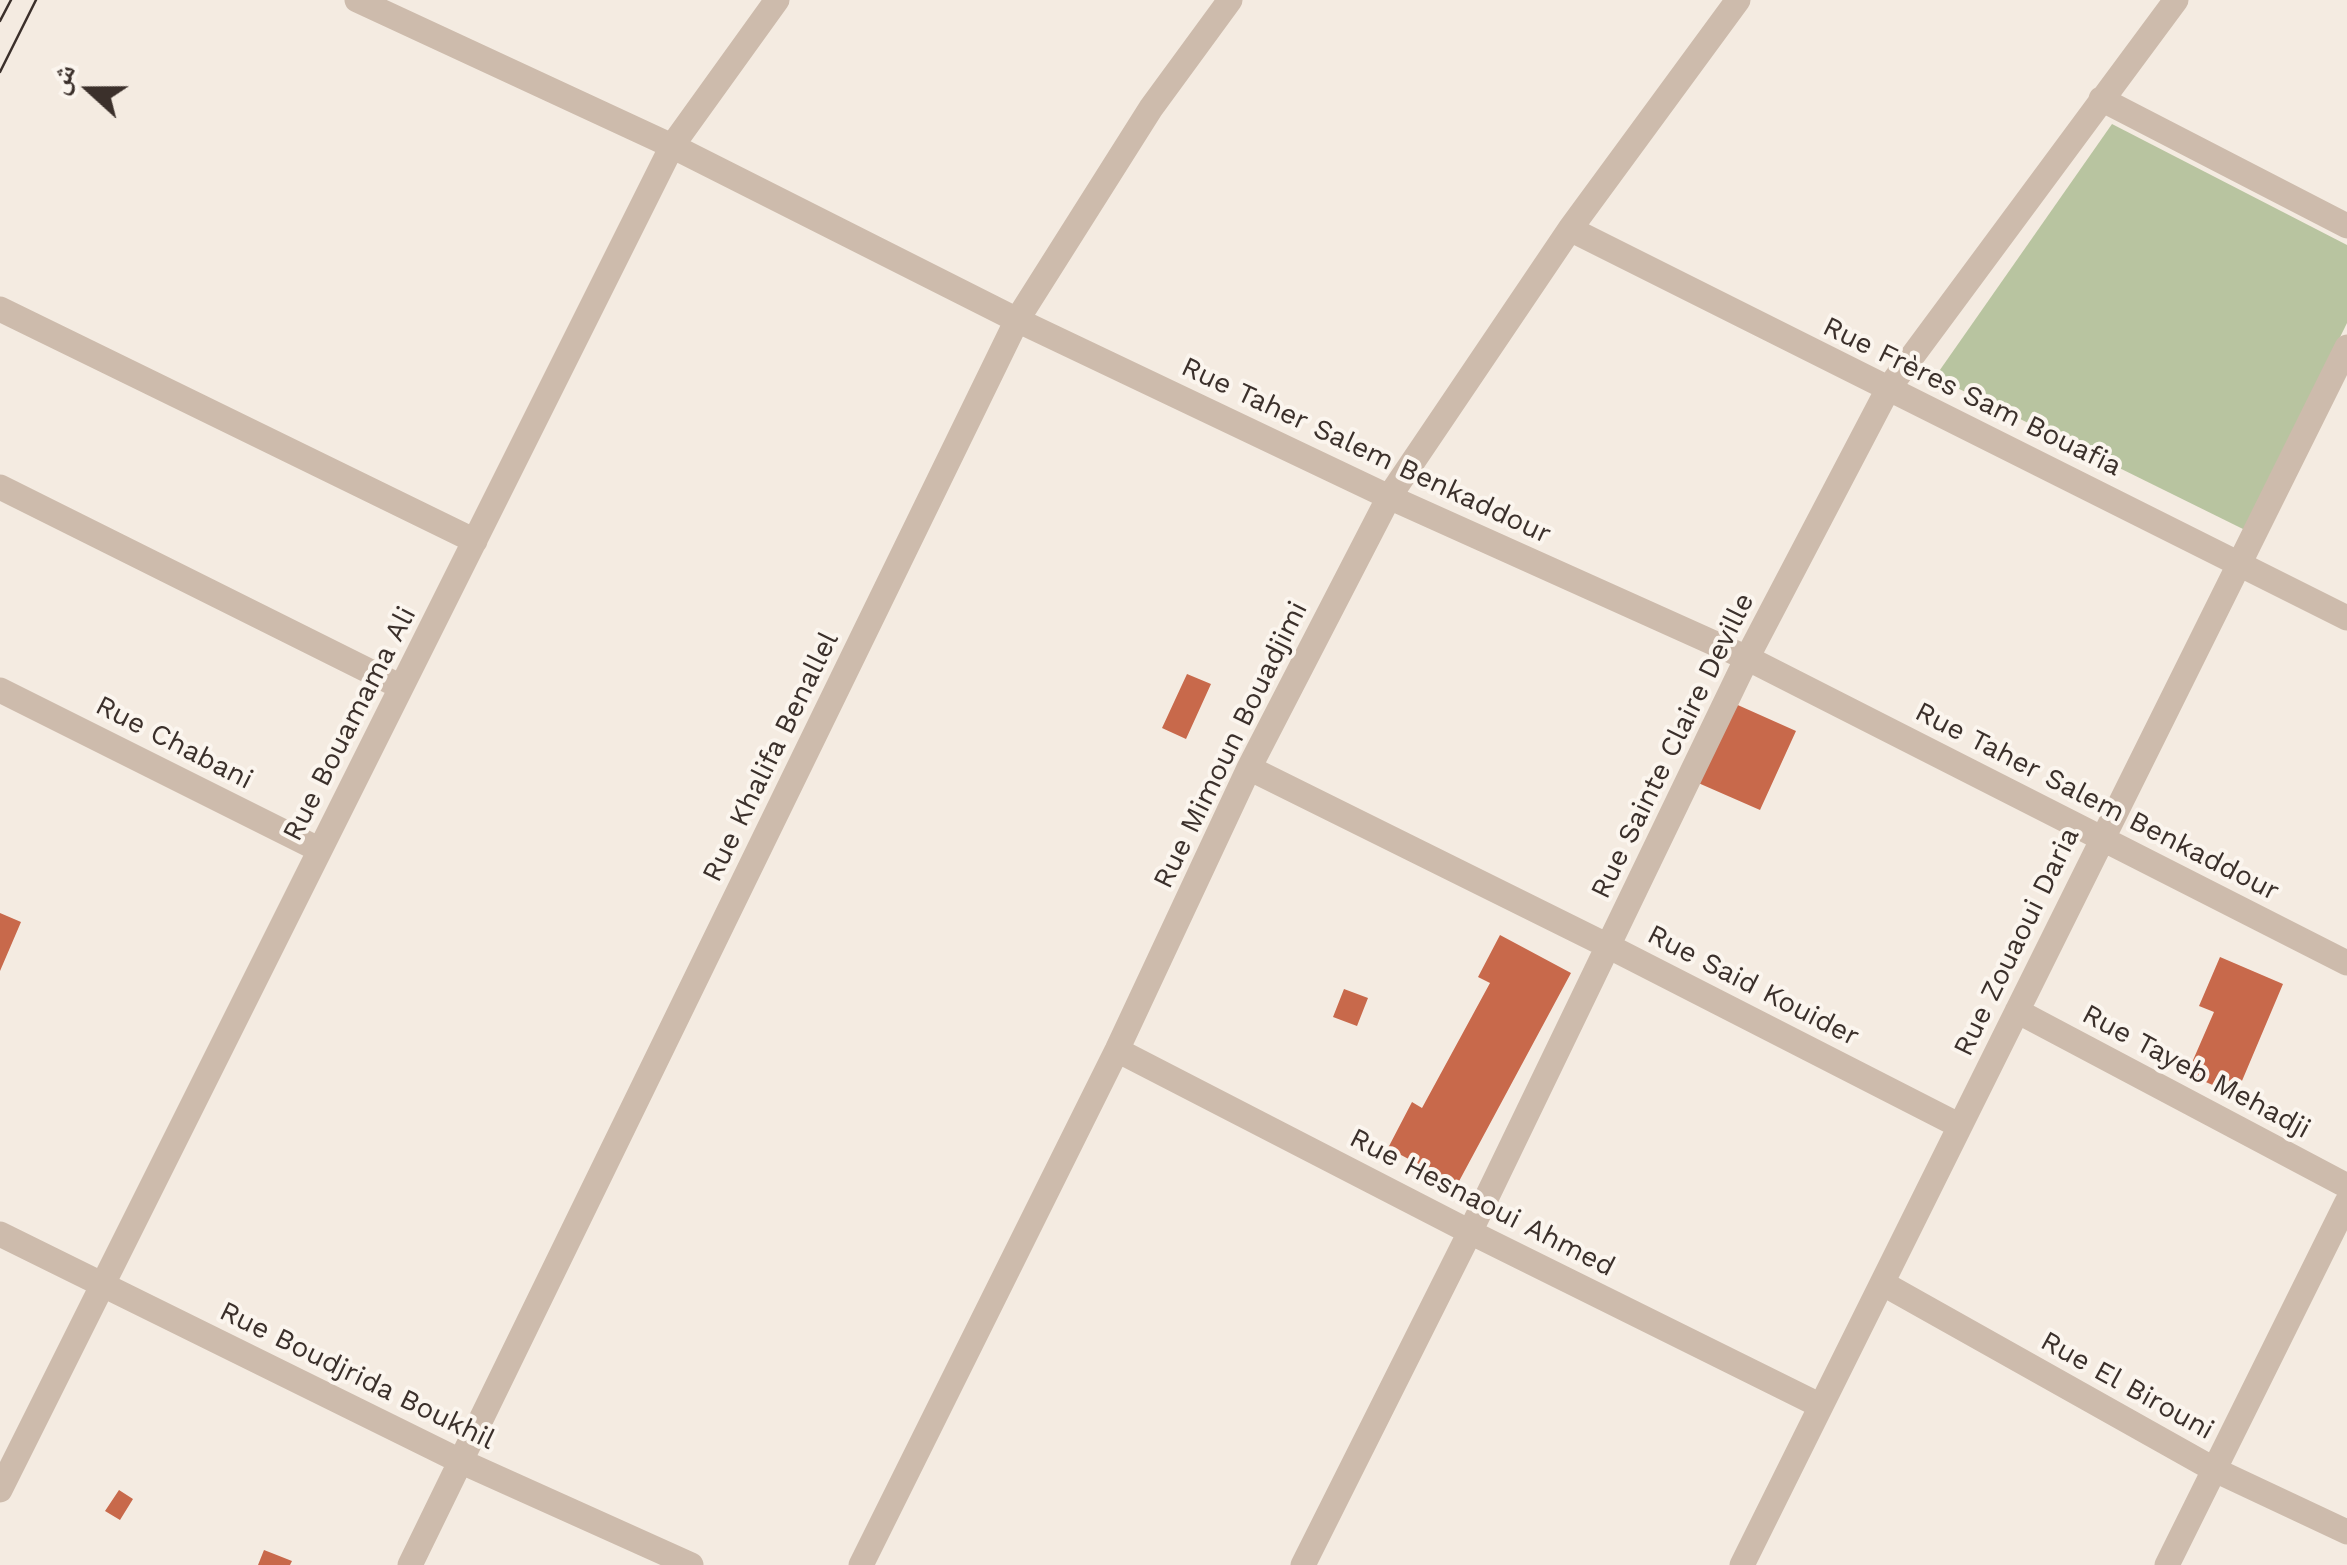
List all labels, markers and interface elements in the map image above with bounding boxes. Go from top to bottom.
north arrow [40,40,140,140]
text: ش [41,59,82,99]
street label: Rue Frères Sam Bouafia [1817,310,2127,484]
street label: Rue Taher Salem Benkaddour [1176,350,1556,552]
street label: Rue Sainte Claire Deville [1584,588,1762,904]
street label: Rue Mimoun Bouadjimi [1147,596,1315,894]
street label: Rue Bouamama Ali [276,601,424,847]
street label: Rue Khalifa Benallel [696,627,846,887]
street label: Rue Chabani [90,689,258,797]
street label: Rue Taher Salem Benkaddour [1909,695,2285,909]
street label: Rue Zouaoui Daria [1947,822,2087,1062]
street label: Rue Said Kouider [1641,918,1865,1054]
street label: Rue Tayeb Mehadji [2076,998,2316,1146]
street label: Rue Hesnaoui Ahmed [1344,1122,1620,1284]
street label: Rue Boudjrida Boukhil [214,1295,500,1457]
street label: Rue El Birouni [2035,1325,2219,1447]

